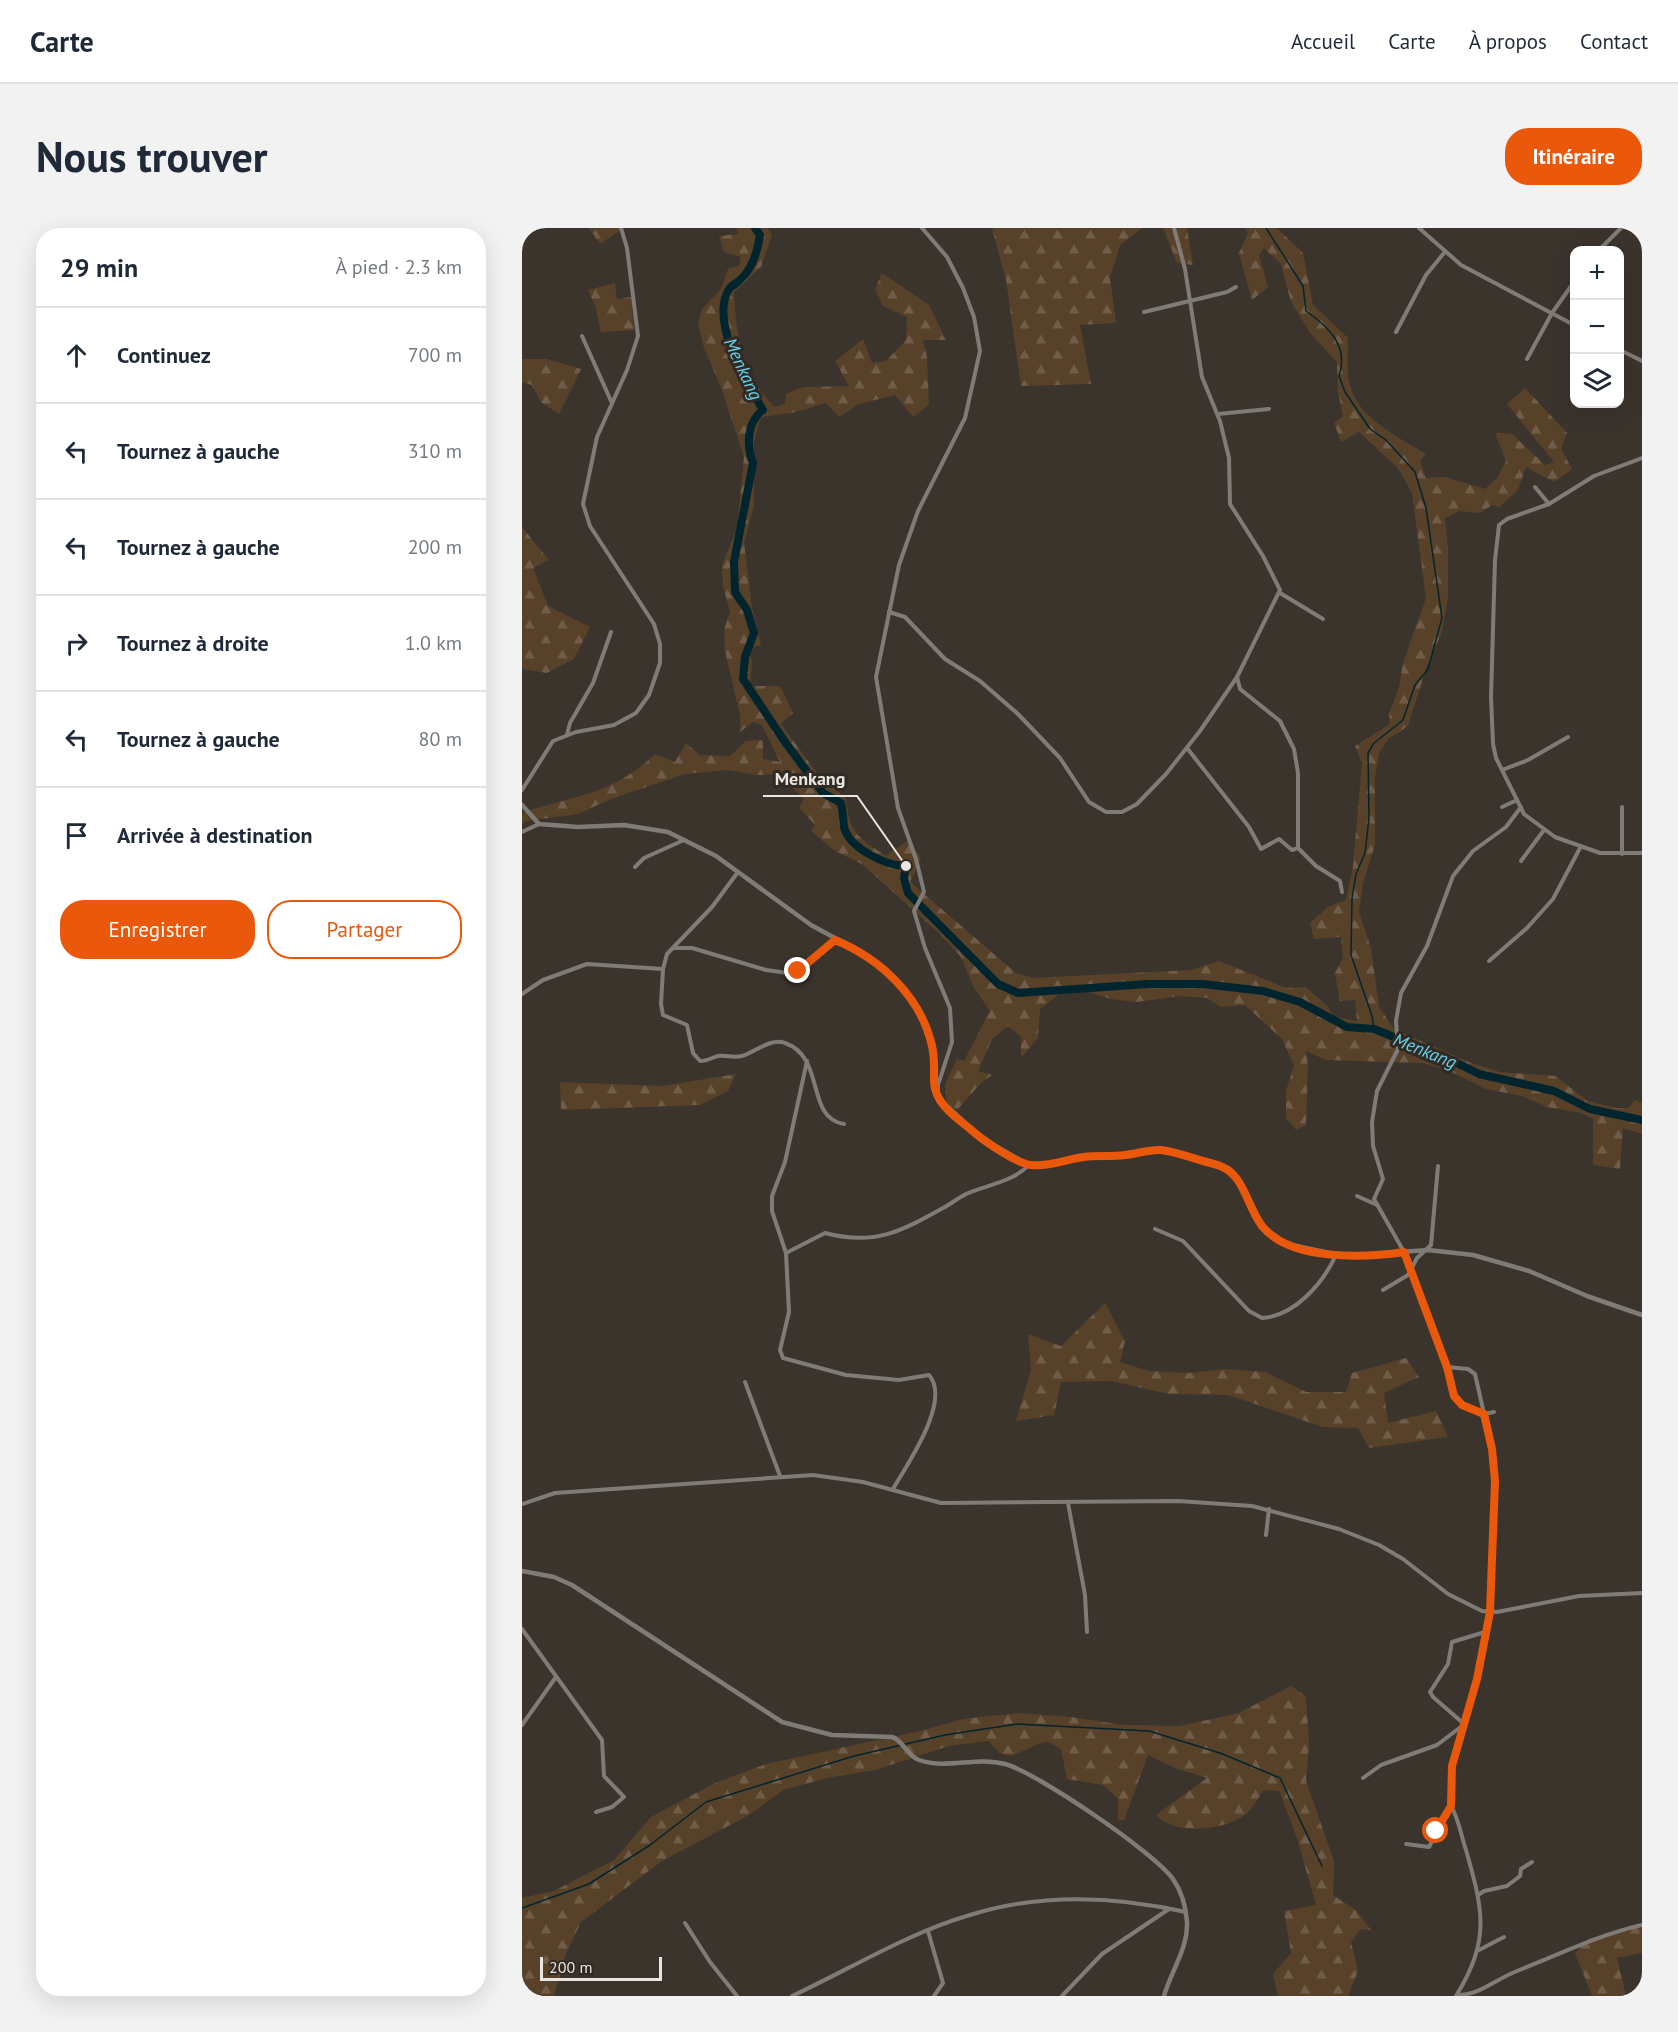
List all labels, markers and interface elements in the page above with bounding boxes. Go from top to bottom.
text: Carte [30,23,94,60]
text: Accueil [1291,28,1355,55]
text: Carte [1388,28,1436,55]
text: À propos [1469,28,1547,55]
text: Contact [1580,28,1648,55]
button: Itinéraire [1505,128,1642,185]
text: Nous trouver [36,129,267,184]
map controls [1570,246,1624,408]
button: + [1570,246,1624,300]
text: 29 min [60,251,138,284]
text: À pied · 2.3 km [335,254,462,280]
button: − [1570,300,1624,354]
water label: Menkang [719,334,768,404]
icon: ahead [60,339,93,372]
text: Continuez [117,341,211,369]
text: 700 m [408,342,462,368]
button: layers [1570,354,1624,408]
icon: left [60,435,93,468]
text: Tournez à gauche [117,437,280,465]
text: 310 m [408,438,462,464]
icon: left [60,531,93,564]
text: Tournez à gauche [117,533,280,561]
text: 200 m [408,534,462,560]
icon: right [60,627,93,660]
text: Tournez à droite [117,629,269,657]
text: 1.0 km [405,630,462,656]
icon: left [60,723,93,756]
text: Tournez à gauche [117,725,280,753]
text: 80 m [419,726,462,752]
callout: Menkang [763,760,857,796]
text: Menkang [775,767,845,790]
icon: arrive [60,819,93,852]
text: Arrivée à destination [117,821,313,849]
button: Enregistrer [60,900,255,959]
button: Partager [267,900,462,959]
route end [784,957,810,983]
water label: Menkang [1390,1027,1460,1074]
route start [1422,1817,1448,1843]
scale bar [540,1954,662,1982]
text: 200 m [549,1957,592,1977]

